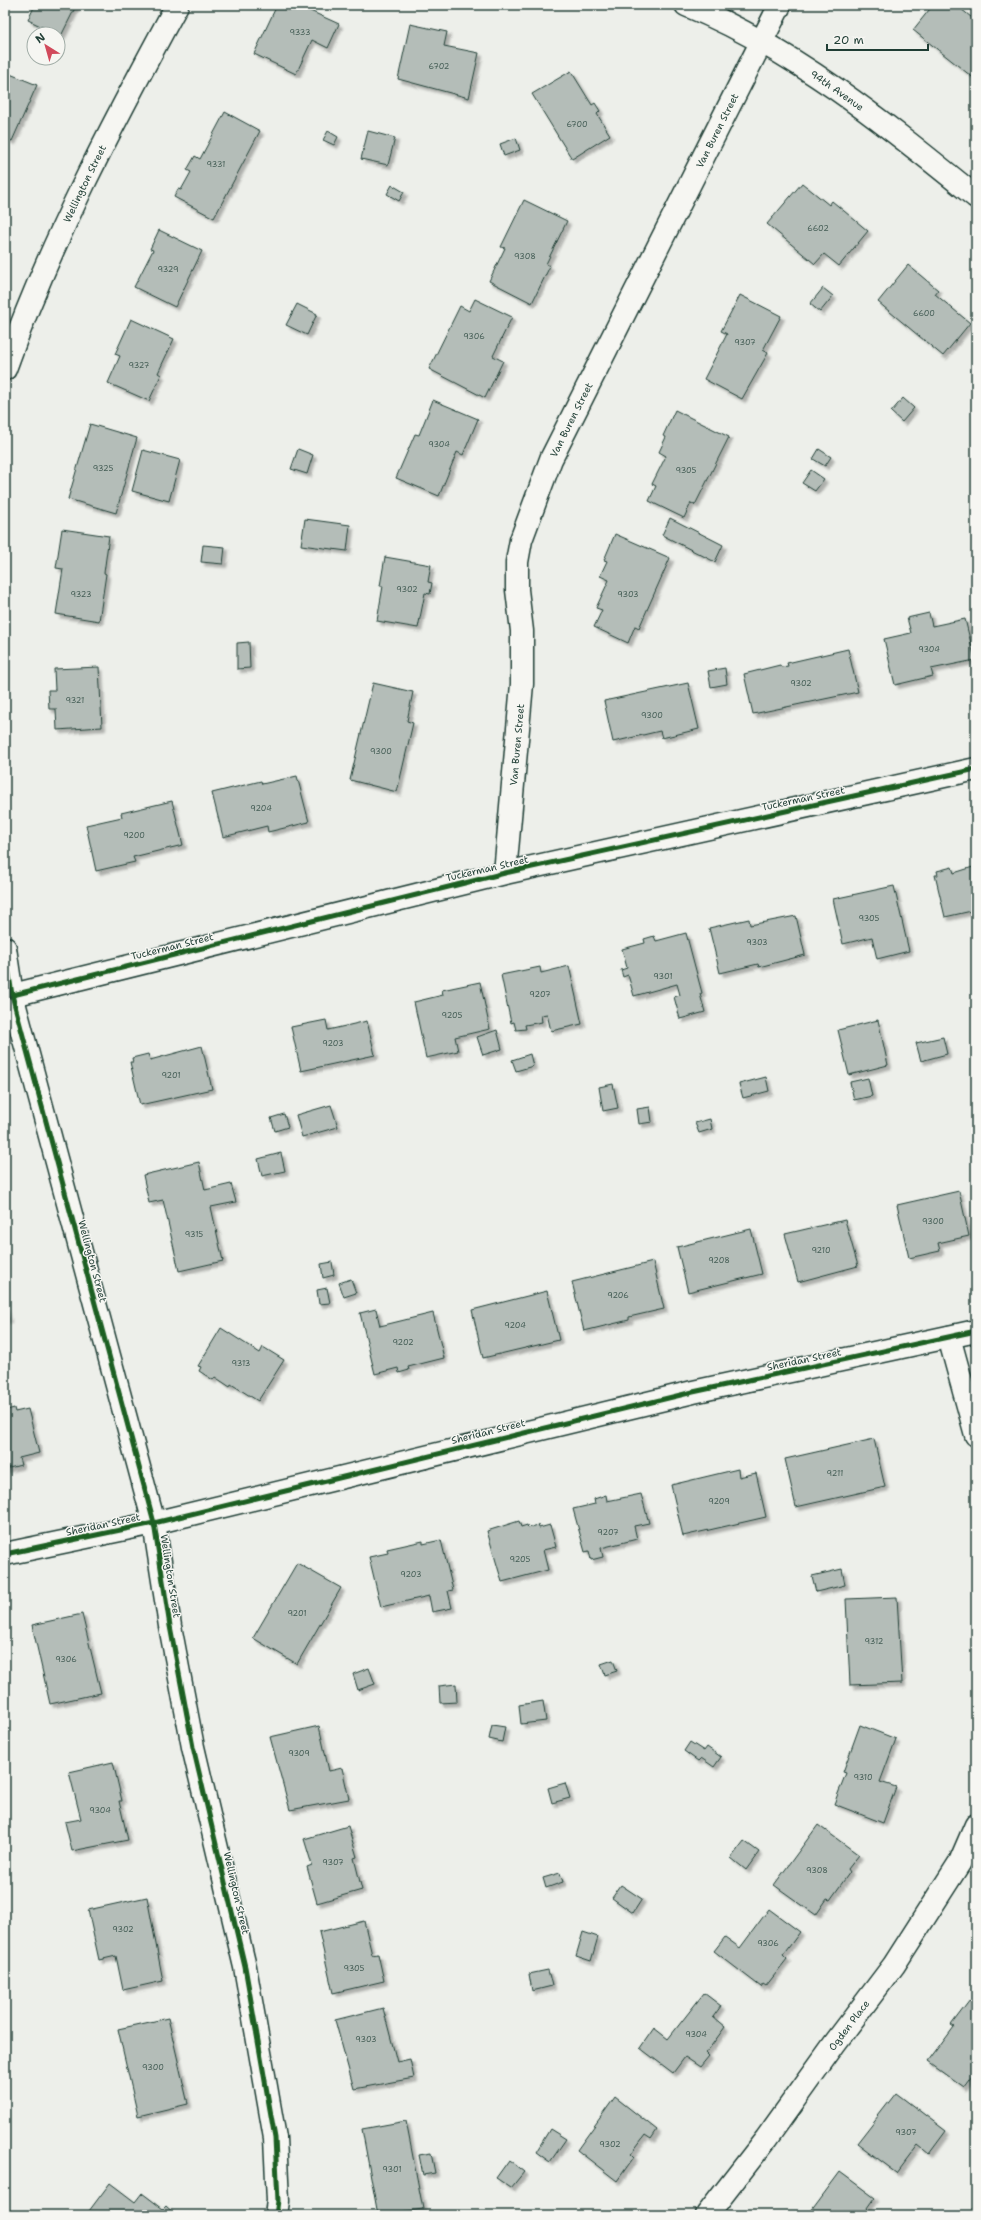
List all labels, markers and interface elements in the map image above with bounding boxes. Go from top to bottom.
north arrow [26,26,66,66]
scale bar [827,26,928,52]
house number: 9333 [289,27,311,38]
text: N [32,30,49,47]
text: 20 m [833,32,864,48]
house number: 6702 [429,61,450,72]
street label: 94th Avenue [808,67,867,114]
street label: Van Buren Street [693,91,742,170]
house number: 6700 [566,119,588,130]
street label: Wellington Street [60,143,109,224]
house number: 9331 [207,159,225,170]
house number: 6602 [807,223,829,234]
house number: 9308 [514,251,536,262]
house number: 9329 [157,264,179,275]
house number: 6600 [913,308,935,319]
house number: 9306 [463,331,485,342]
house number: 9307 [734,337,756,348]
house number: 9327 [129,360,150,371]
street label: Van Buren Street [547,380,596,459]
house number: 9304 [428,439,450,450]
house number: 9325 [93,463,113,474]
house number: 9305 [675,465,697,476]
house number: 9302 [396,584,418,595]
house number: 9323 [70,589,92,600]
house number: 9303 [617,589,639,600]
house number: 9304 [918,644,940,655]
house number: 9302 [790,678,812,689]
house number: 9321 [66,695,84,706]
street label: Van Buren Street [507,703,527,786]
house number: 9300 [641,710,663,721]
house number: 9300 [370,746,392,757]
street label: Tuckerman Street [760,783,846,814]
house number: 9204 [250,803,272,814]
house number: 9200 [123,830,145,841]
street label: Tuckerman Street [444,853,530,884]
house number: 9305 [858,913,880,924]
street label: Tuckerman Street [129,930,215,963]
house number: 9303 [746,937,768,948]
house number: 9301 [653,971,673,982]
house number: 9207 [529,989,551,1000]
house number: 9205 [442,1010,463,1021]
house number: 9203 [322,1038,344,1049]
house number: 9201 [161,1070,181,1081]
house number: 9300 [922,1216,944,1227]
street label: Wellington Street [75,1219,110,1304]
house number: 9315 [185,1229,203,1240]
house number: 9210 [811,1245,831,1256]
house number: 9208 [708,1255,730,1266]
house number: 9206 [607,1290,629,1301]
house number: 9204 [504,1320,526,1331]
house number: 9202 [392,1337,414,1348]
street label: Sheridan Street [766,1345,842,1374]
house number: 9313 [232,1358,250,1369]
street label: Sheridan Street [450,1416,526,1447]
house number: 9211 [827,1468,843,1479]
house number: 9209 [708,1496,730,1507]
street label: Sheridan Street [65,1510,141,1539]
house number: 9207 [597,1527,619,1538]
street label: Wellington Street [157,1533,184,1619]
house number: 9205 [510,1554,531,1565]
house number: 9203 [400,1569,422,1580]
house number: 9201 [287,1608,307,1619]
house number: 9312 [865,1636,884,1647]
house number: 9306 [55,1654,77,1665]
house number: 9309 [288,1748,310,1759]
house number: 9310 [853,1772,873,1783]
house number: 9304 [89,1805,111,1816]
street label: Wellington Street [221,1850,252,1936]
house number: 9307 [322,1857,344,1868]
house number: 9308 [806,1865,828,1876]
house number: 9302 [112,1924,134,1935]
house number: 9306 [757,1938,779,1949]
house number: 9305 [343,1963,365,1974]
street label: Ogden Place [826,1997,873,2053]
house number: 9304 [685,2029,707,2040]
house number: 9303 [355,2034,377,2045]
house number: 9300 [142,2062,164,2073]
house number: 9307 [895,2127,917,2138]
house number: 9302 [599,2139,621,2150]
house number: 9301 [382,2164,402,2175]

